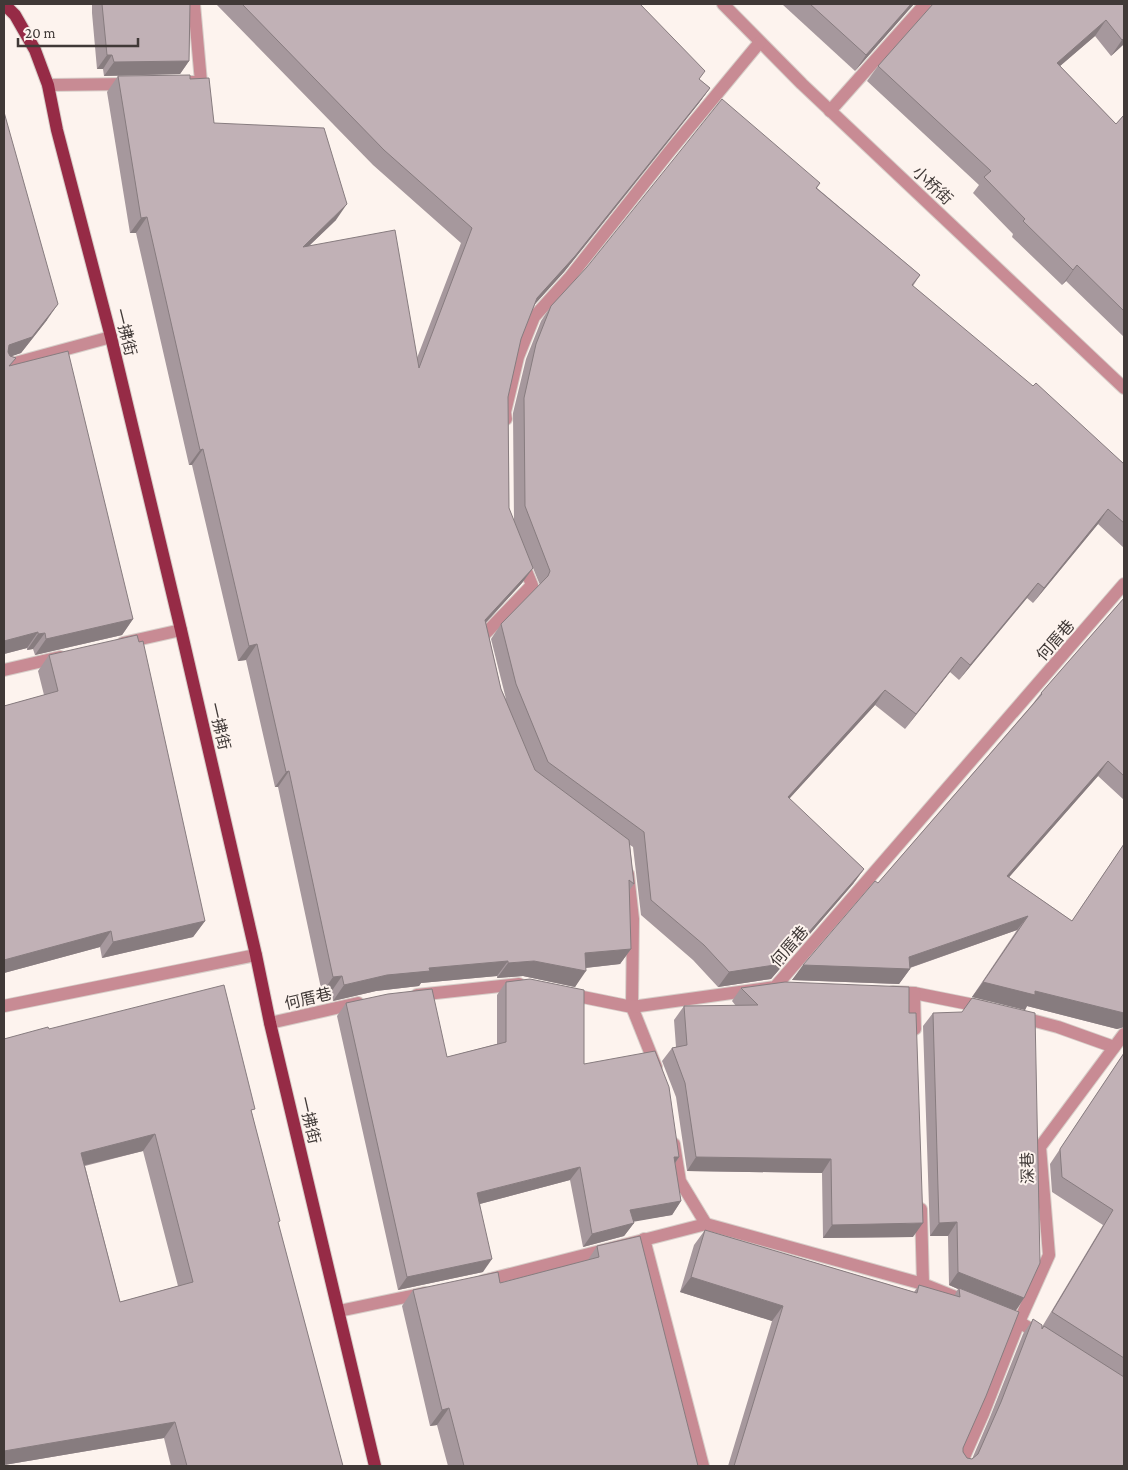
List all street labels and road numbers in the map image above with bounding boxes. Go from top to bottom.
street label: 小桥街 [909,163,956,208]
street label: 一拂街 [111,307,140,357]
street label: 何厝巷 [1033,617,1078,664]
street label: 一拂街 [206,701,233,751]
street label: 何厝巷 [767,923,812,970]
street label: 何厝巷 [283,985,333,1012]
street label: 一拂街 [296,1095,323,1145]
street label: 深巷 [1018,1152,1037,1184]

